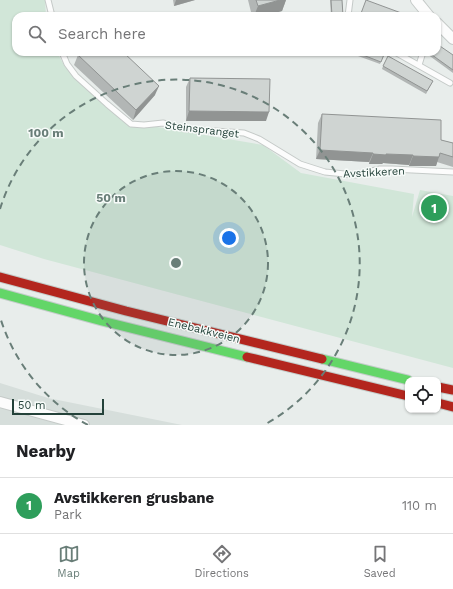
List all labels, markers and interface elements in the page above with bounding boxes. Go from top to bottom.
search box [12,12,441,56]
icon: search [26,23,48,45]
text: Search here [58,25,146,43]
street label: Steinspranget [164,119,240,141]
text: 100 m [28,126,64,140]
street label: Avstikkeren [343,164,405,181]
text: 50 m [96,191,126,205]
pin: 1 [421,193,447,223]
your location [219,228,239,248]
centre of rings [169,256,183,270]
street label: Enebakkveien [166,315,241,346]
map controls [405,377,441,413]
button: locate [405,377,441,413]
scale bar [12,397,104,416]
text: 50 m [18,399,45,412]
text: Nearby [16,441,75,461]
text: Avstikkeren grusbane [54,489,214,507]
text: 1 [26,498,32,513]
text: 110 m [402,498,437,513]
text: Park [54,507,82,522]
tab: Map [57,543,80,580]
tab: Directions [195,543,249,580]
tab: Saved [364,543,396,580]

